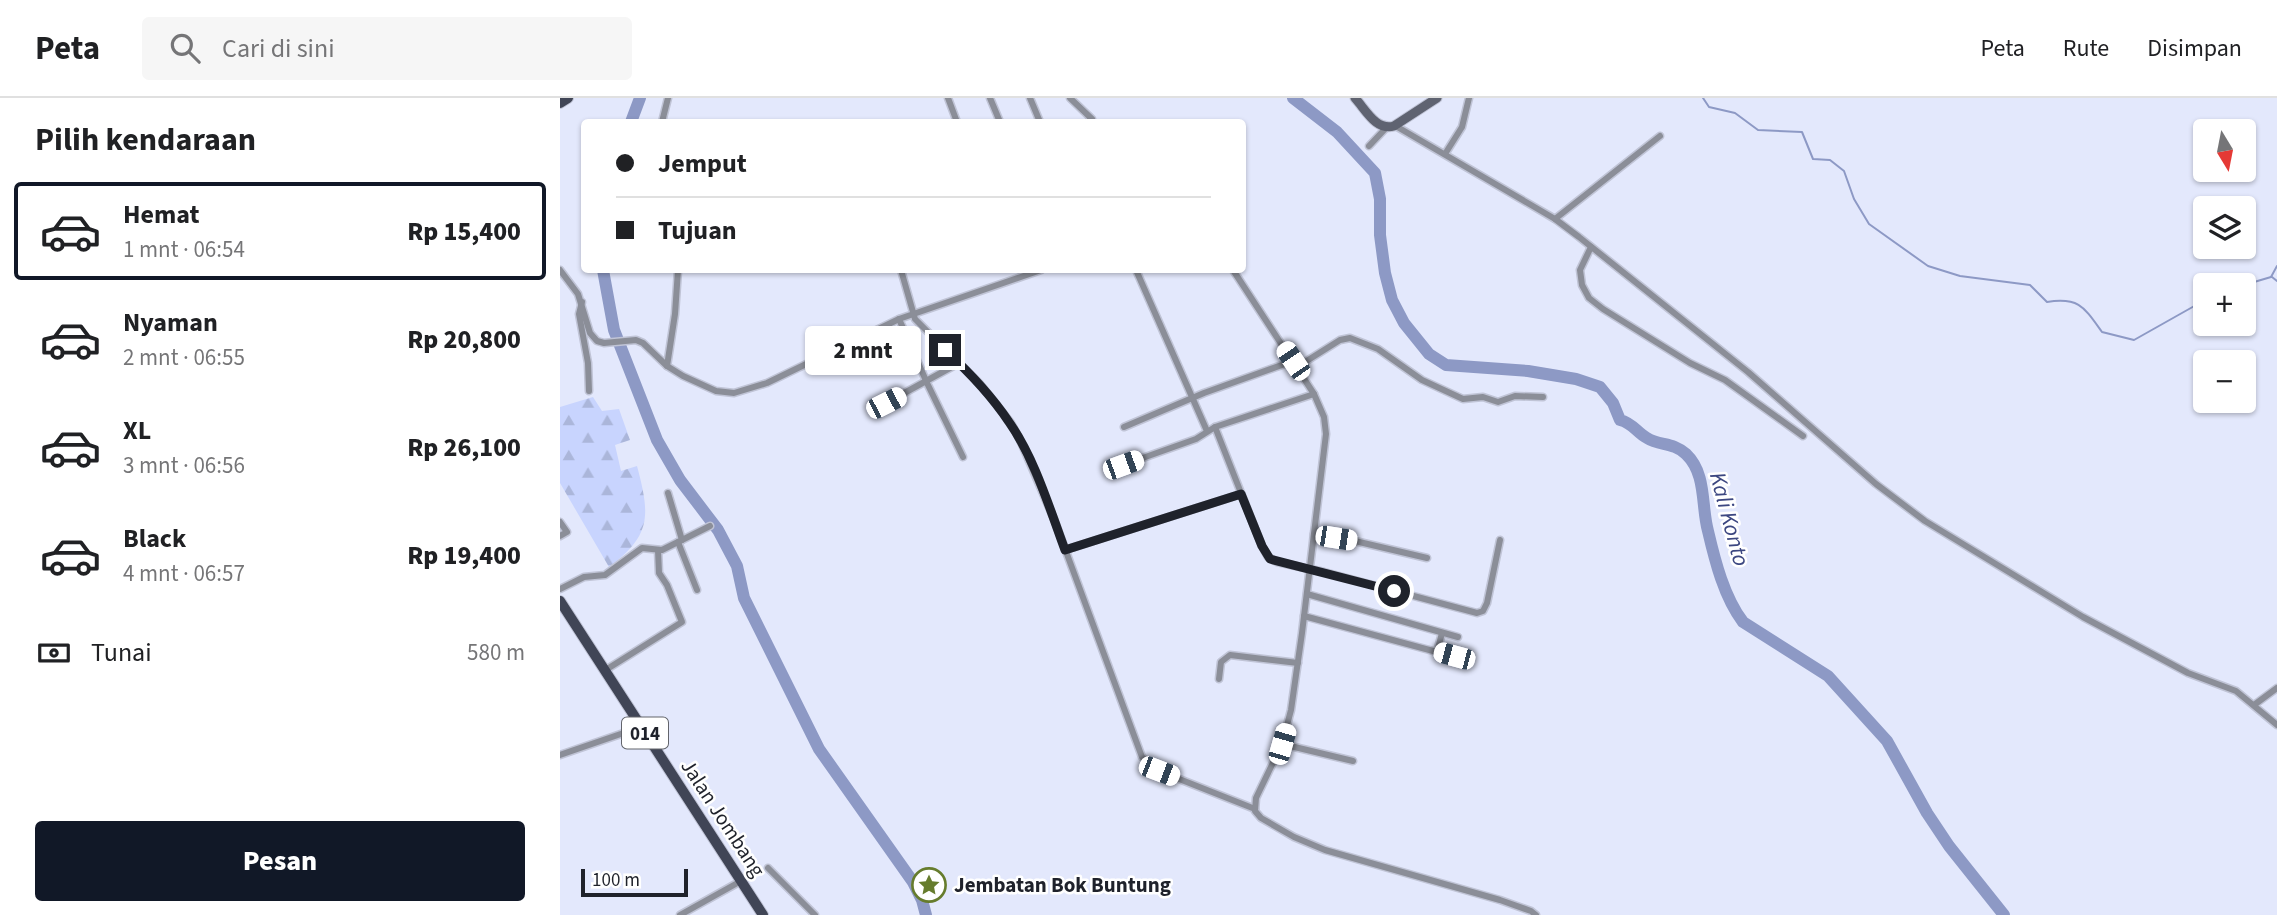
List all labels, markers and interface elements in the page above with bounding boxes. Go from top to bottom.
search box [142,17,632,80]
text: Peta [35,25,100,72]
icon: search [166,29,204,67]
text: Cari di sini [222,30,335,67]
text: Peta [1980,31,2025,66]
text: Rute [2063,31,2109,66]
text: Disimpan [2147,31,2242,66]
text: Pilih kendaraan [35,117,256,163]
north arrow [2193,119,2256,182]
map controls [2193,119,2256,413]
text: Jemput [658,145,747,182]
text: Hemat [123,196,199,233]
button: layers [2193,196,2256,259]
icon: car [39,200,102,263]
text: Tujuan [658,212,737,249]
text: Rp 15,400 [407,213,521,250]
text: 1 mnt · 06:54 [123,233,245,266]
button: + [2193,273,2256,336]
text: Nyaman [123,304,218,341]
icon: car [39,308,102,371]
text: Rp 20,800 [407,321,521,358]
callout: 2 mnt [805,326,920,374]
text: 2 mnt [834,334,893,367]
route end [929,334,961,366]
car [1273,338,1314,384]
text: 2 mnt · 06:55 [123,341,245,374]
button: − [2193,350,2256,413]
car [863,384,910,422]
text: XL [123,412,151,449]
icon: car [39,416,102,479]
text: Rp 26,100 [407,429,521,466]
car [1100,448,1147,482]
text: 3 mnt · 06:56 [123,449,245,482]
water label: Kali Konto [1701,468,1758,570]
text: Black [123,520,186,557]
icon: car [39,524,102,587]
car [1314,524,1359,552]
text: Rp 19,400 [407,537,521,574]
text: 4 mnt · 06:57 [123,557,245,590]
route start [1378,575,1410,607]
icon: cash [35,634,73,672]
text: Tunai [91,634,152,671]
text: 580 m [467,636,525,669]
car [1431,640,1478,672]
road number: 014 [622,718,668,748]
car [1267,721,1298,767]
street label: Jalan Jombang [674,753,773,883]
car [1136,754,1183,788]
button: Pesan [35,821,525,901]
scale bar [581,866,688,898]
place icon: Jembatan Bok Buntung [910,866,948,904]
text: 100 m [592,867,640,894]
place label: Jembatan Bok Buntung [954,870,1171,900]

